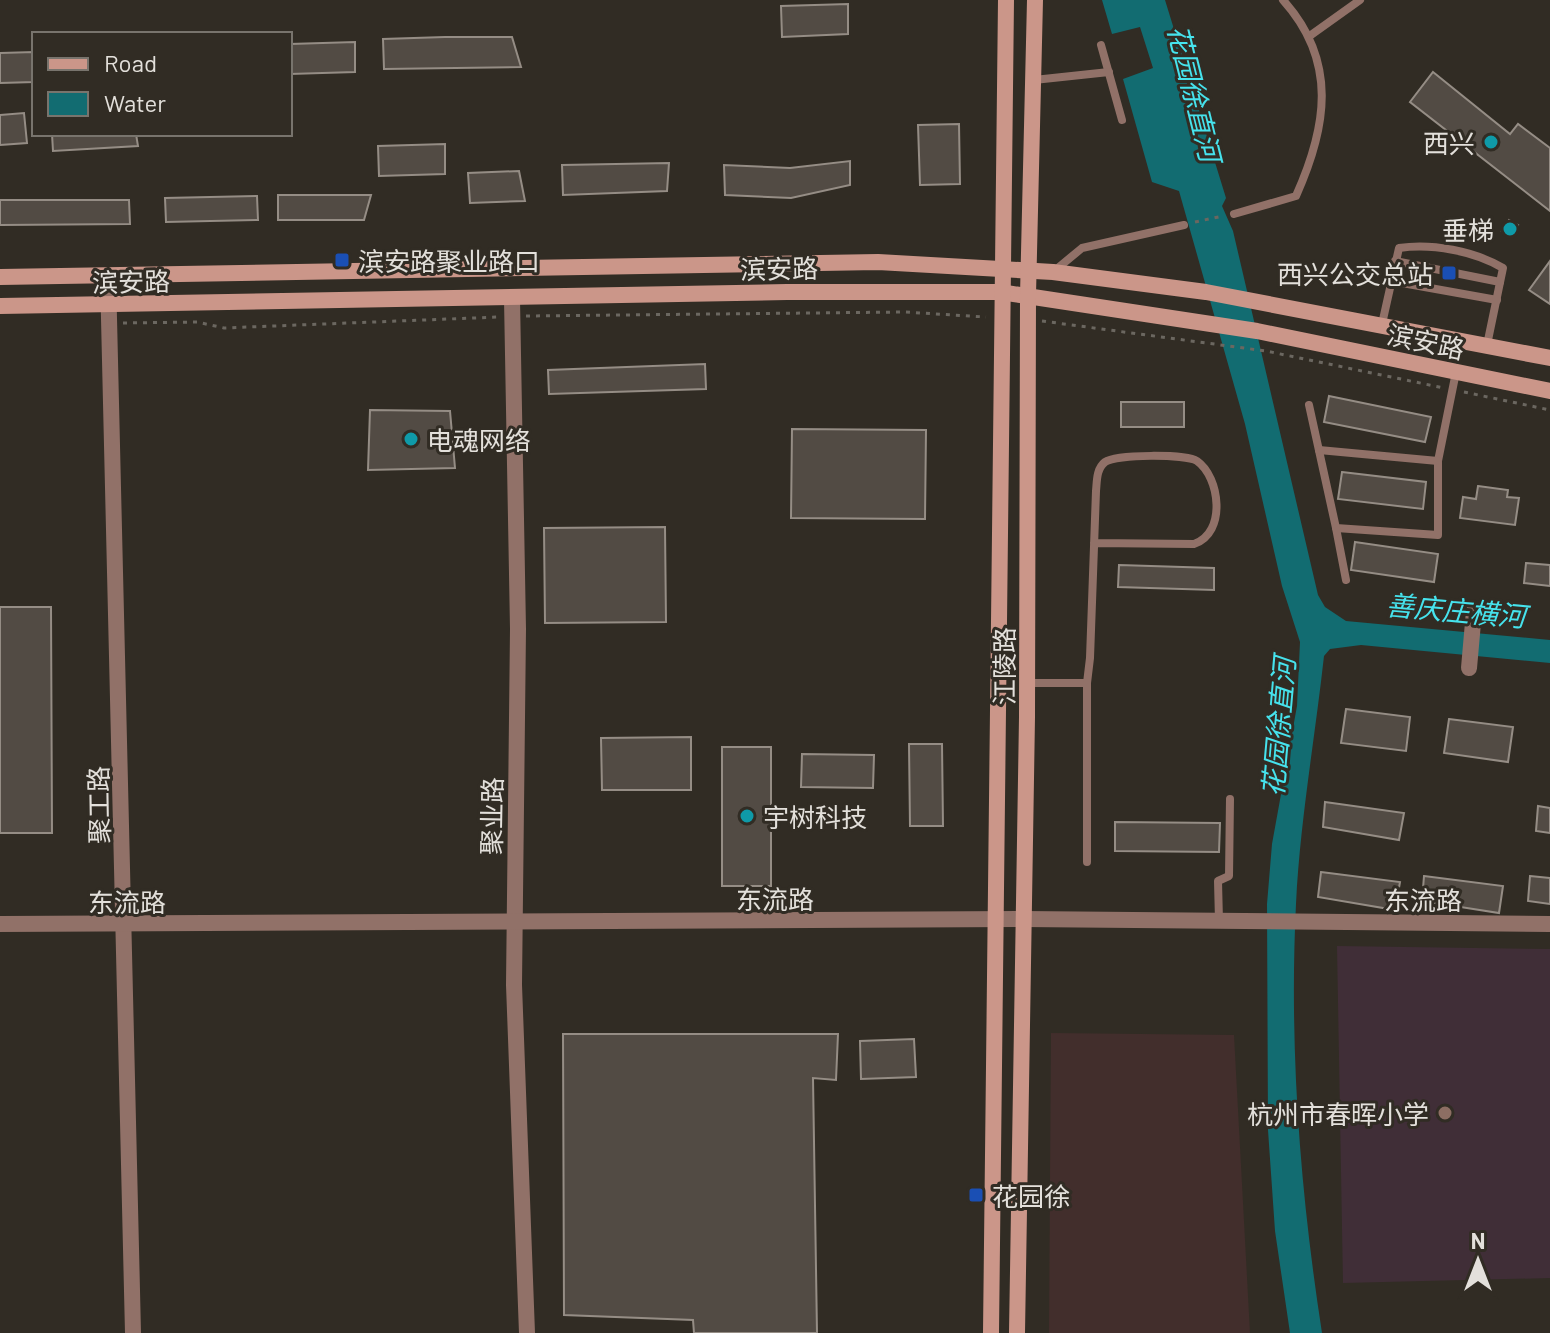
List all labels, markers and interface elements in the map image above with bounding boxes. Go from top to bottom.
water label: 花园徐直河 [1162,21,1230,170]
legend [32,32,292,136]
text: Road [104,48,157,77]
text: Water [104,88,166,117]
place label: 西兴 [1423,127,1475,158]
marker: 西兴 [1482,133,1500,151]
place label: 垂梯 [1442,214,1494,245]
marker: 垂梯 [1501,220,1519,238]
place label: 滨安路聚业路口 [358,245,540,276]
marker: 滨安路聚业路口 [333,251,351,269]
street label: 滨安路 [740,252,818,284]
place label: 西兴公交总站 [1277,258,1433,289]
marker: 西兴公交总站 [1440,264,1458,282]
street label: 滨安路 [92,265,170,297]
street label: 滨安路 [1385,318,1467,364]
place label: 电魂网络 [427,424,531,455]
marker: 电魂网络 [402,430,420,448]
water label: 善庆庄横河 [1385,587,1532,633]
street label: 江陵路 [988,627,1019,705]
water label: 花园徐直河 [1255,651,1301,798]
street label: 聚工路 [82,766,114,844]
street label: 聚业路 [475,777,507,855]
place label: 宇树科技 [763,801,867,832]
marker: 宇树科技 [738,807,756,825]
street label: 东流路 [736,883,814,914]
street label: 东流路 [1384,884,1462,915]
street label: 东流路 [88,886,166,917]
place label: 杭州市春晖小学 [1247,1098,1429,1129]
marker: 杭州市春晖小学 [1436,1104,1454,1122]
place label: 花园徐 [992,1180,1070,1211]
marker: 花园徐 [967,1186,985,1204]
north arrow [1438,1221,1518,1301]
text: N [1471,1227,1485,1253]

